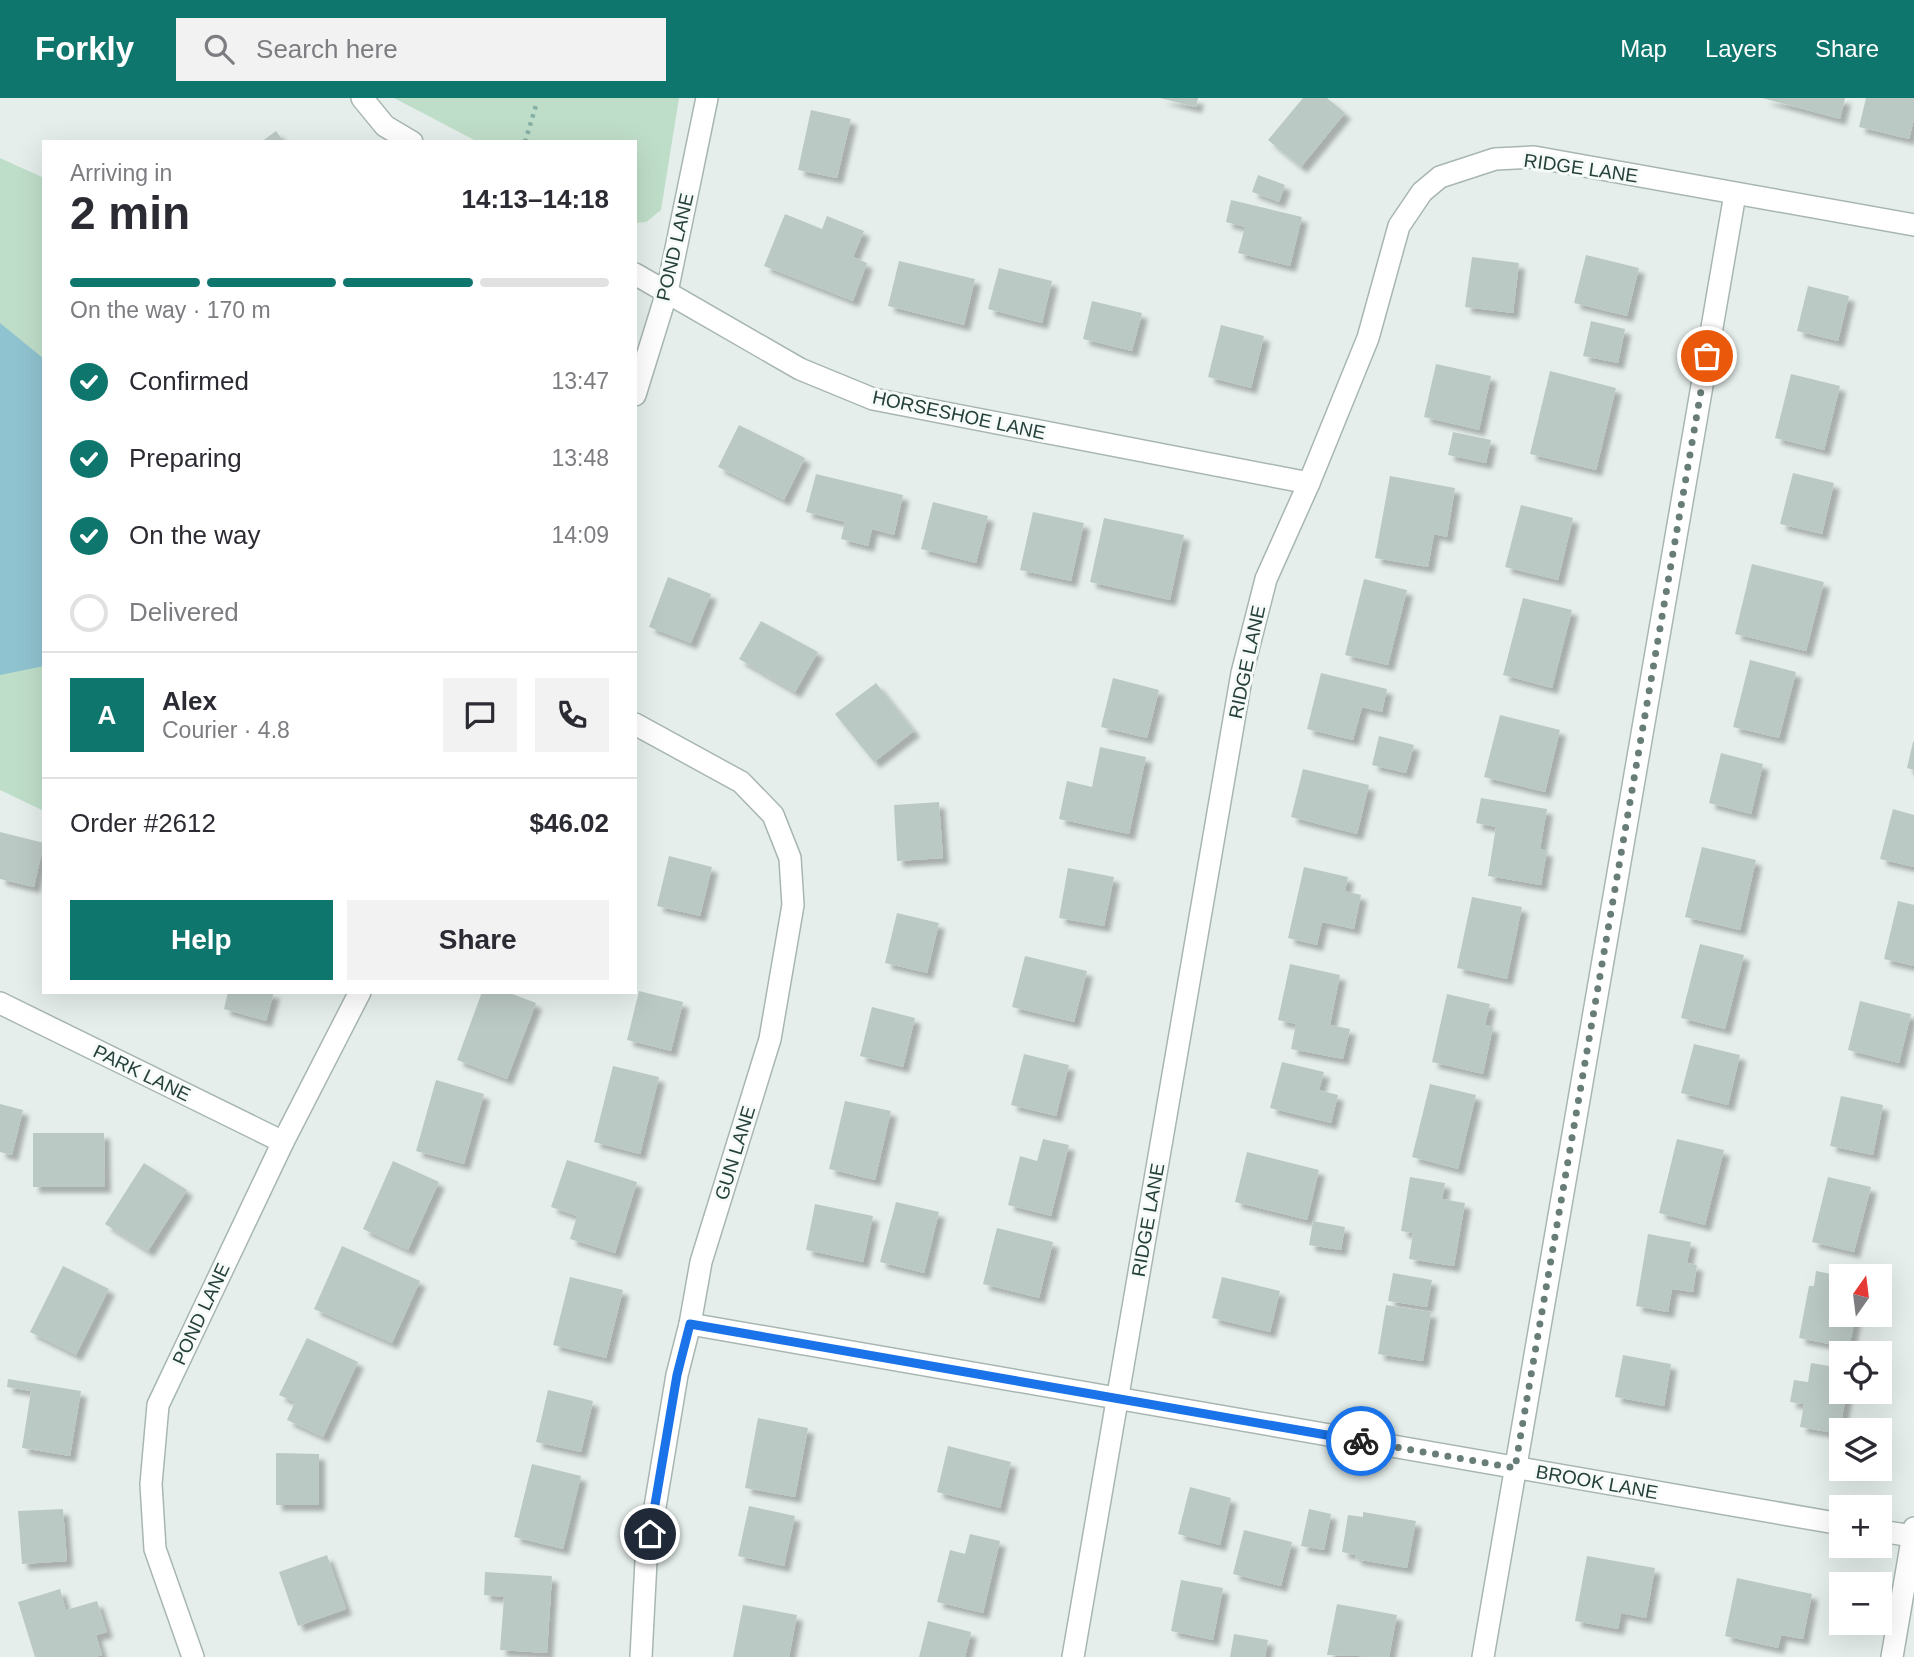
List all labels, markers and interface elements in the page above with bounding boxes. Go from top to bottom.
search box [176,18,666,81]
text: Forkly [35,30,134,67]
icon: search [200,30,238,68]
text: Search here [256,34,398,64]
text: Map [1620,35,1667,62]
text: Layers [1705,35,1777,62]
text: Share [1815,35,1879,62]
street label: RIDGE LANE [1523,150,1639,186]
text: Arriving in [70,160,172,186]
text: 14:13–14:18 [462,184,609,214]
text: 2 min [70,187,190,239]
street label: POND LANE [652,191,698,303]
text: On the way · 170 m [70,297,271,323]
pin [1677,326,1737,386]
icon: bag [1688,337,1726,375]
icon: check [70,363,108,401]
text: Confirmed [129,366,249,396]
text: 13:47 [551,368,609,394]
street label: HORSESHOE LANE [871,386,1047,444]
icon: check [70,440,108,478]
text: Preparing [129,443,242,473]
text: 13:48 [551,445,609,471]
icon: check [70,517,108,555]
text: On the way [129,520,261,550]
text: 14:09 [551,522,609,548]
text: Delivered [129,597,239,627]
street label: RIDGE LANE [1225,604,1269,720]
button: chat [443,678,517,752]
button: phone [535,678,609,752]
text: Alex [162,686,217,716]
text: A [98,700,116,730]
text: Courier · 4.8 [162,717,290,743]
text: Order #2612 [70,808,216,838]
text: $46.02 [529,808,609,838]
button: Help [70,900,333,980]
button: Share [347,900,609,980]
street label: PARK LANE [90,1040,194,1106]
street label: GUN LANE [711,1103,759,1203]
street label: RIDGE LANE [1128,1162,1168,1278]
street label: POND LANE [168,1260,234,1368]
north arrow [1829,1264,1892,1326]
map controls [1829,1264,1892,1635]
button: locate [1829,1341,1892,1404]
courier [1326,1406,1396,1476]
button: layers [1829,1418,1892,1481]
icon: bike [1342,1422,1380,1460]
street label: BROOK LANE [1534,1461,1660,1503]
button: + [1829,1495,1892,1558]
pin [620,1504,680,1564]
icon: home [631,1515,669,1553]
button: − [1829,1572,1892,1635]

